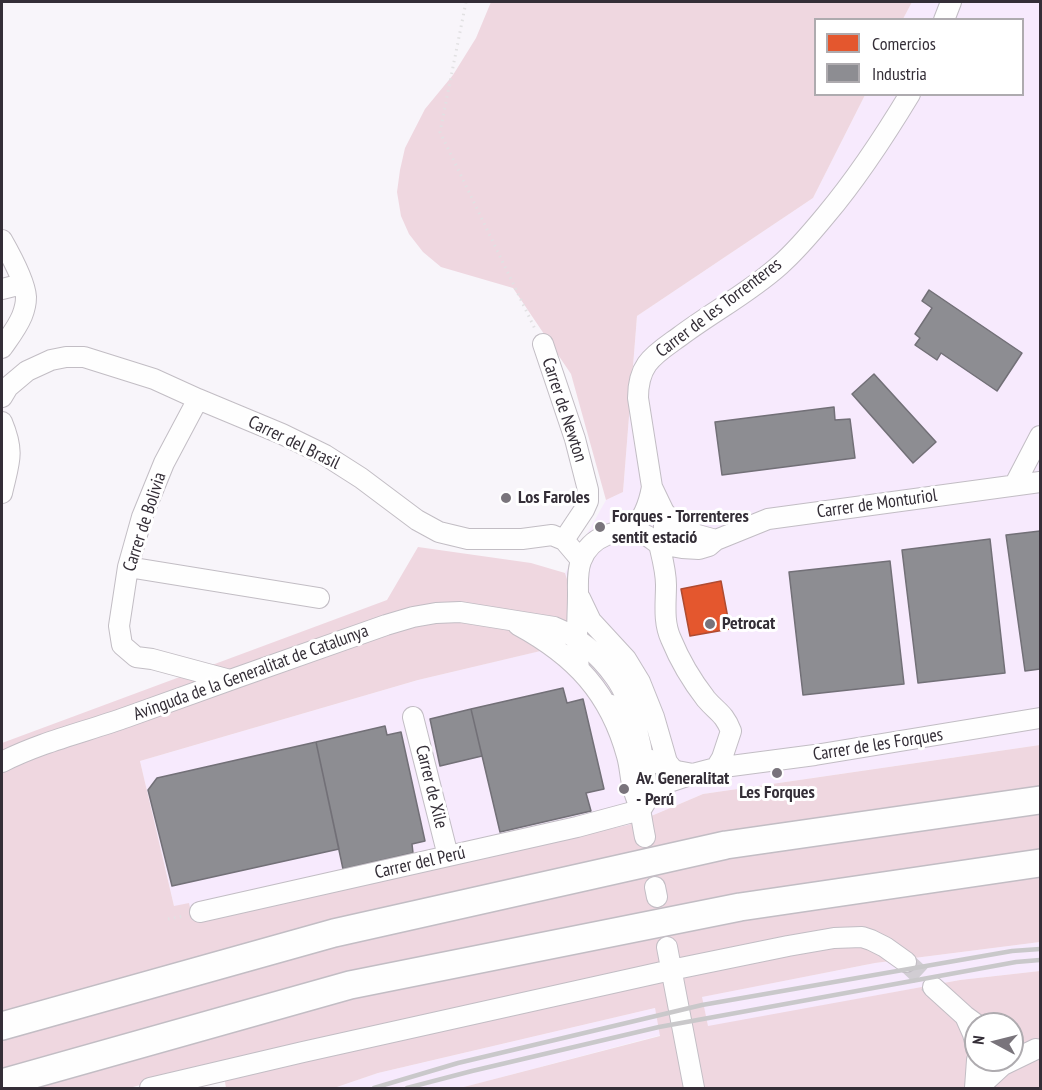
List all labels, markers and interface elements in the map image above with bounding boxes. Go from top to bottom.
legend [814,18,1024,96]
text: Comercios [872,32,936,55]
text: Industria [872,62,927,85]
street label: Carrer de les Torrenteres [652,254,786,362]
street label: Carrer de Newton [537,355,591,465]
street label: Carrer del Brasil [245,412,343,474]
street label: Carrer de Bolivia [119,470,171,574]
street label: Carrer de Monturiol [816,485,938,523]
place label: Los Faroles [518,487,590,509]
marker: Los Faroles [499,491,513,505]
place label: Forques - Torrenteres sentit estació [612,506,749,548]
marker: Forques - Torrenteres sentit estació [593,520,607,534]
place label: Petrocat [722,613,775,635]
marker: Petrocat [703,617,717,631]
street label: Avinguda de la Generalitat de Catalunya [131,620,371,726]
street label: Carrer de les Forques [812,724,944,766]
street label: Carrer de Xile [410,743,452,831]
marker: Les Forques [770,766,784,780]
place label: Av. Generalitat - Perú [636,768,729,810]
marker: Av. Generalitat - Perú [617,782,631,796]
place label: Les Forques [739,782,815,804]
street label: Carrer del Perú [373,842,467,884]
north arrow [964,1012,1024,1072]
text: N [968,1035,989,1046]

